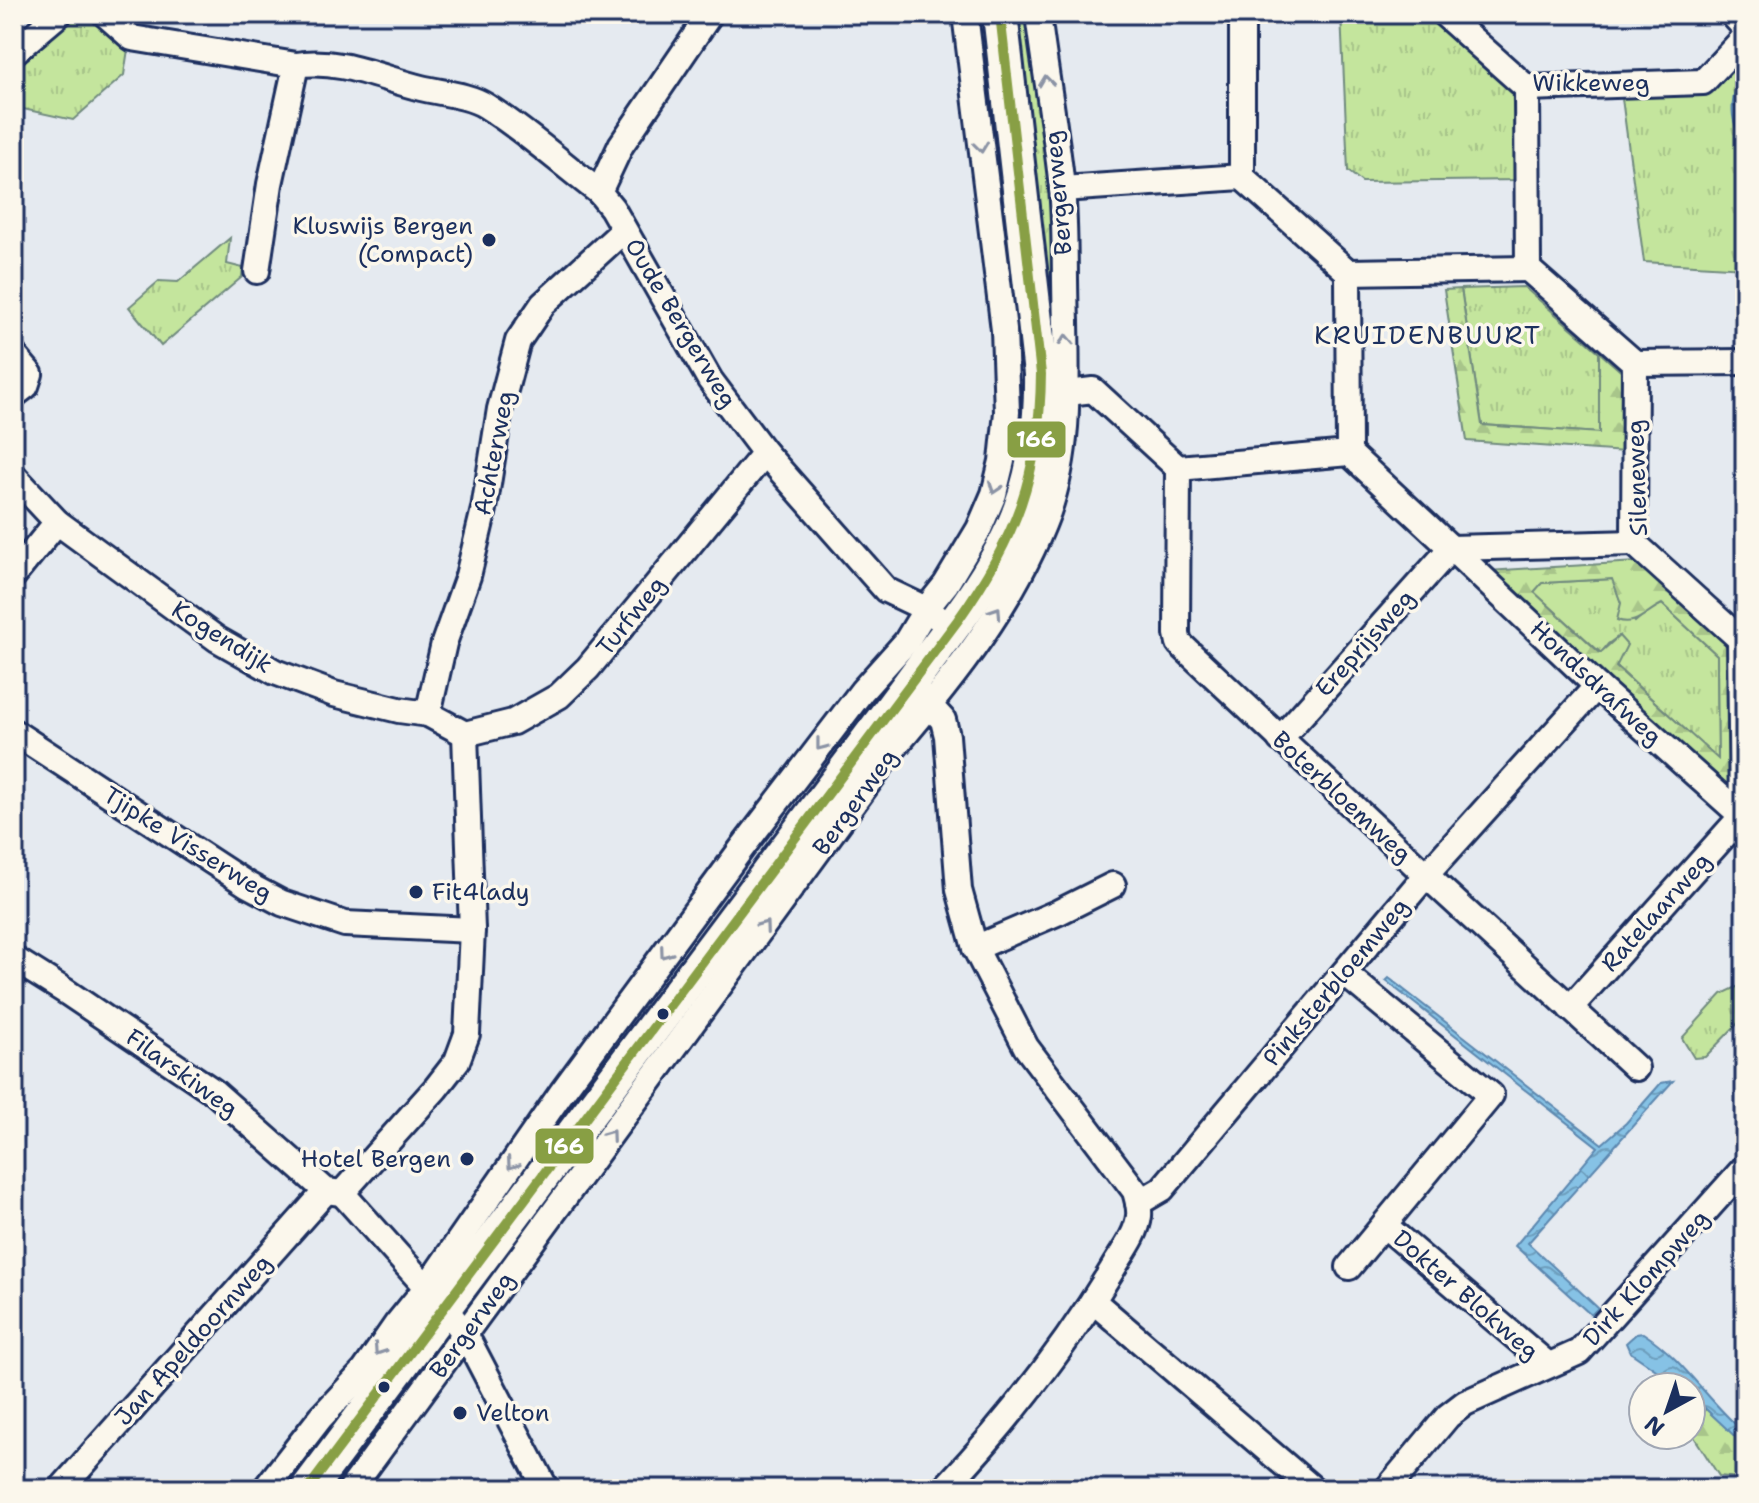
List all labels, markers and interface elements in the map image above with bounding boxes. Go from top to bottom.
street label: Wikkeweg [1532,67,1650,99]
one-way arrow [1038,74,1055,87]
street label: Bergerweg [1037,129,1079,257]
one-way arrow [972,140,989,154]
place label: Kluswijs Bergen (Compact) [292,210,473,270]
marker: Kluswijs Bergen (Compact) [480,231,498,249]
street label: Oude Bergerweg [618,232,744,414]
district label: KRUIDENBUURT [1314,317,1542,352]
one-way arrow [1057,333,1075,346]
street label: Achterweg [466,388,522,518]
street label: Sileneweg [1619,419,1655,537]
line badge: 166 [1006,420,1067,459]
text: 166 [1016,425,1056,454]
one-way arrow [988,480,1004,494]
street label: Turfweg [589,569,673,663]
street label: Ereprijsweg [1308,582,1422,704]
street label: Kogendijk [165,593,279,681]
one-way arrow [986,607,1001,621]
street label: Hondsdrafweg [1523,613,1669,753]
street label: Boterbloemweg [1265,724,1419,870]
one-way arrow [816,736,830,751]
street label: Bergerweg [805,742,905,862]
street label: Tjipke Visserweg [97,779,279,909]
street label: Ratelaarweg [1594,846,1718,978]
place label: Fit4lady [432,876,530,908]
marker: Fit4lady [407,883,425,901]
street label: Pinksterbloemweg [1256,891,1416,1073]
one-way arrow [754,920,769,934]
one-way arrow [660,944,674,959]
unlabelled marker [655,1006,671,1022]
street label: Filarskiweg [119,1021,245,1125]
line badge: 166 [534,1127,595,1165]
one-way arrow [601,1130,615,1144]
text: 166 [544,1132,584,1161]
place label: Hotel Bergen [301,1143,451,1175]
marker: Hotel Bergen [458,1150,476,1168]
one-way arrow [507,1155,522,1169]
street label: Dirk Klompweg [1576,1203,1716,1353]
street label: Dokter Blokweg [1386,1223,1546,1367]
street label: Jan Apeldoornweg [107,1247,279,1433]
street label: Bergerweg [422,1265,522,1385]
one-way arrow [374,1341,389,1355]
north arrow [1627,1371,1707,1451]
unlabelled marker [376,1379,392,1395]
place label: Velton [476,1397,550,1429]
marker: Velton [451,1404,469,1422]
text: N [1638,1409,1670,1443]

